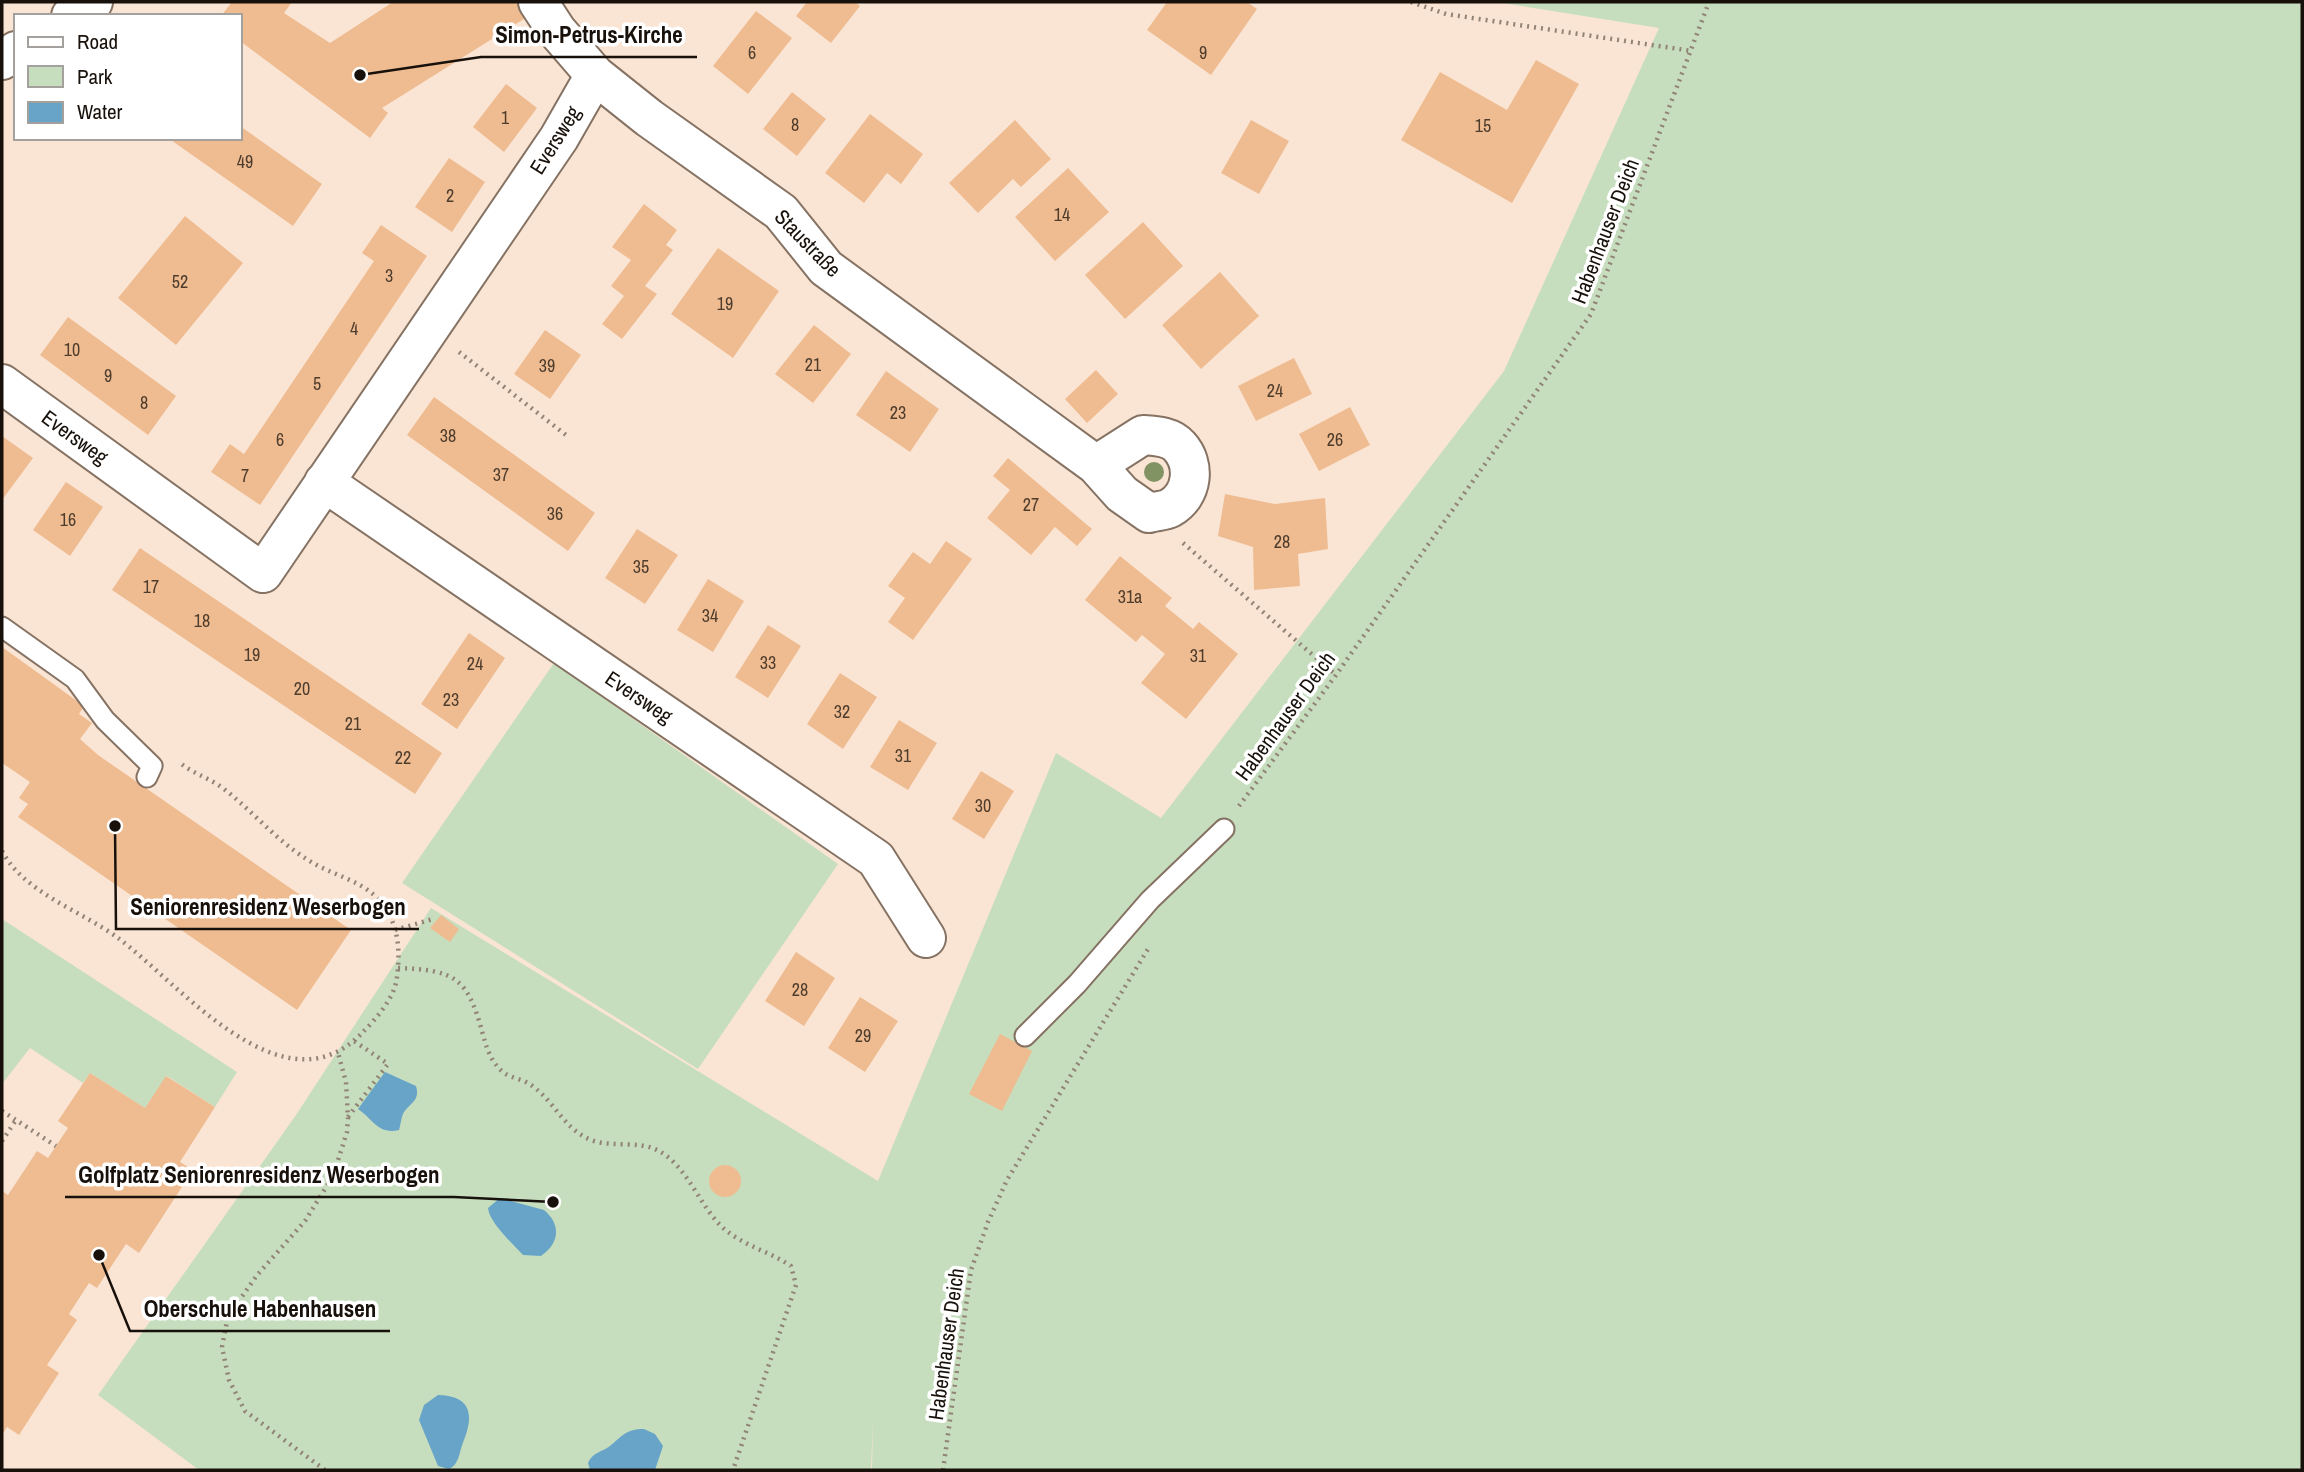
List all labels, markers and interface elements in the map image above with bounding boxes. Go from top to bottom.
callout: Simon-Petrus-Kirche [481,13,697,57]
legend [14,14,242,140]
text: Simon-Petrus-Kirche [495,19,683,50]
text: Road [77,27,118,56]
house number: 6 [748,40,756,65]
house number: 9 [1199,40,1207,65]
text: Park [77,62,113,91]
text: Water [77,97,123,126]
street label: Eversweg [523,100,588,180]
house number: 1 [501,105,510,130]
house number: 8 [791,112,799,137]
house number: 15 [1475,113,1491,138]
house number: 49 [237,149,253,174]
street label: Habenhauser Deich [1564,154,1646,308]
house number: 2 [446,183,454,208]
house number: 14 [1054,202,1070,227]
street label: Staustraße [768,203,848,283]
house number: 3 [385,263,393,288]
house number: 52 [172,269,188,294]
house number: 19 [717,291,733,316]
house number: 4 [350,316,358,341]
house number: 10 [64,337,80,362]
house number: 21 [805,352,822,377]
house number: 39 [539,353,555,378]
house number: 9 [104,363,112,388]
house number: 5 [313,371,321,396]
house number: 24 [1267,378,1283,403]
house number: 8 [140,390,148,415]
house number: 23 [890,400,906,425]
street label: Eversweg [36,403,114,471]
house number: 38 [440,423,456,448]
house number: 6 [276,427,284,452]
house number: 26 [1327,427,1343,452]
house number: 37 [493,462,509,487]
house number: 7 [241,463,249,488]
house number: 27 [1023,492,1039,517]
house number: 36 [547,501,563,526]
house number: 16 [60,507,76,532]
house number: 28 [1274,529,1290,554]
house number: 35 [633,554,649,579]
house number: 17 [143,574,159,599]
house number: 31a [1118,584,1142,609]
house number: 34 [702,603,718,628]
house number: 18 [194,608,210,633]
house number: 19 [244,642,260,667]
house number: 31 [1190,643,1207,668]
street label: Habenhauser Deich [1228,646,1342,786]
house number: 33 [760,650,776,675]
house number: 24 [467,651,483,676]
street label: Eversweg [600,664,679,730]
house number: 20 [294,676,310,701]
house number: 23 [443,687,459,712]
house number: 32 [834,699,850,724]
house number: 21 [345,711,362,736]
house number: 31 [895,743,912,768]
house number: 22 [395,745,411,770]
house number: 30 [975,793,991,818]
callout: Seniorenresidenz Weserbogen [116,885,419,929]
text: Seniorenresidenz Weserbogen [130,891,406,922]
house number: 28 [792,977,808,1002]
house number: 29 [855,1023,871,1048]
callout: Golfplatz Seniorenresidenz Weserbogen [65,1153,454,1197]
text: Golfplatz Seniorenresidenz Weserbogen [78,1159,440,1190]
street label: Habenhauser Deich [921,1266,971,1422]
callout: Oberschule Habenhausen [130,1287,390,1331]
text: Oberschule Habenhausen [144,1293,376,1324]

